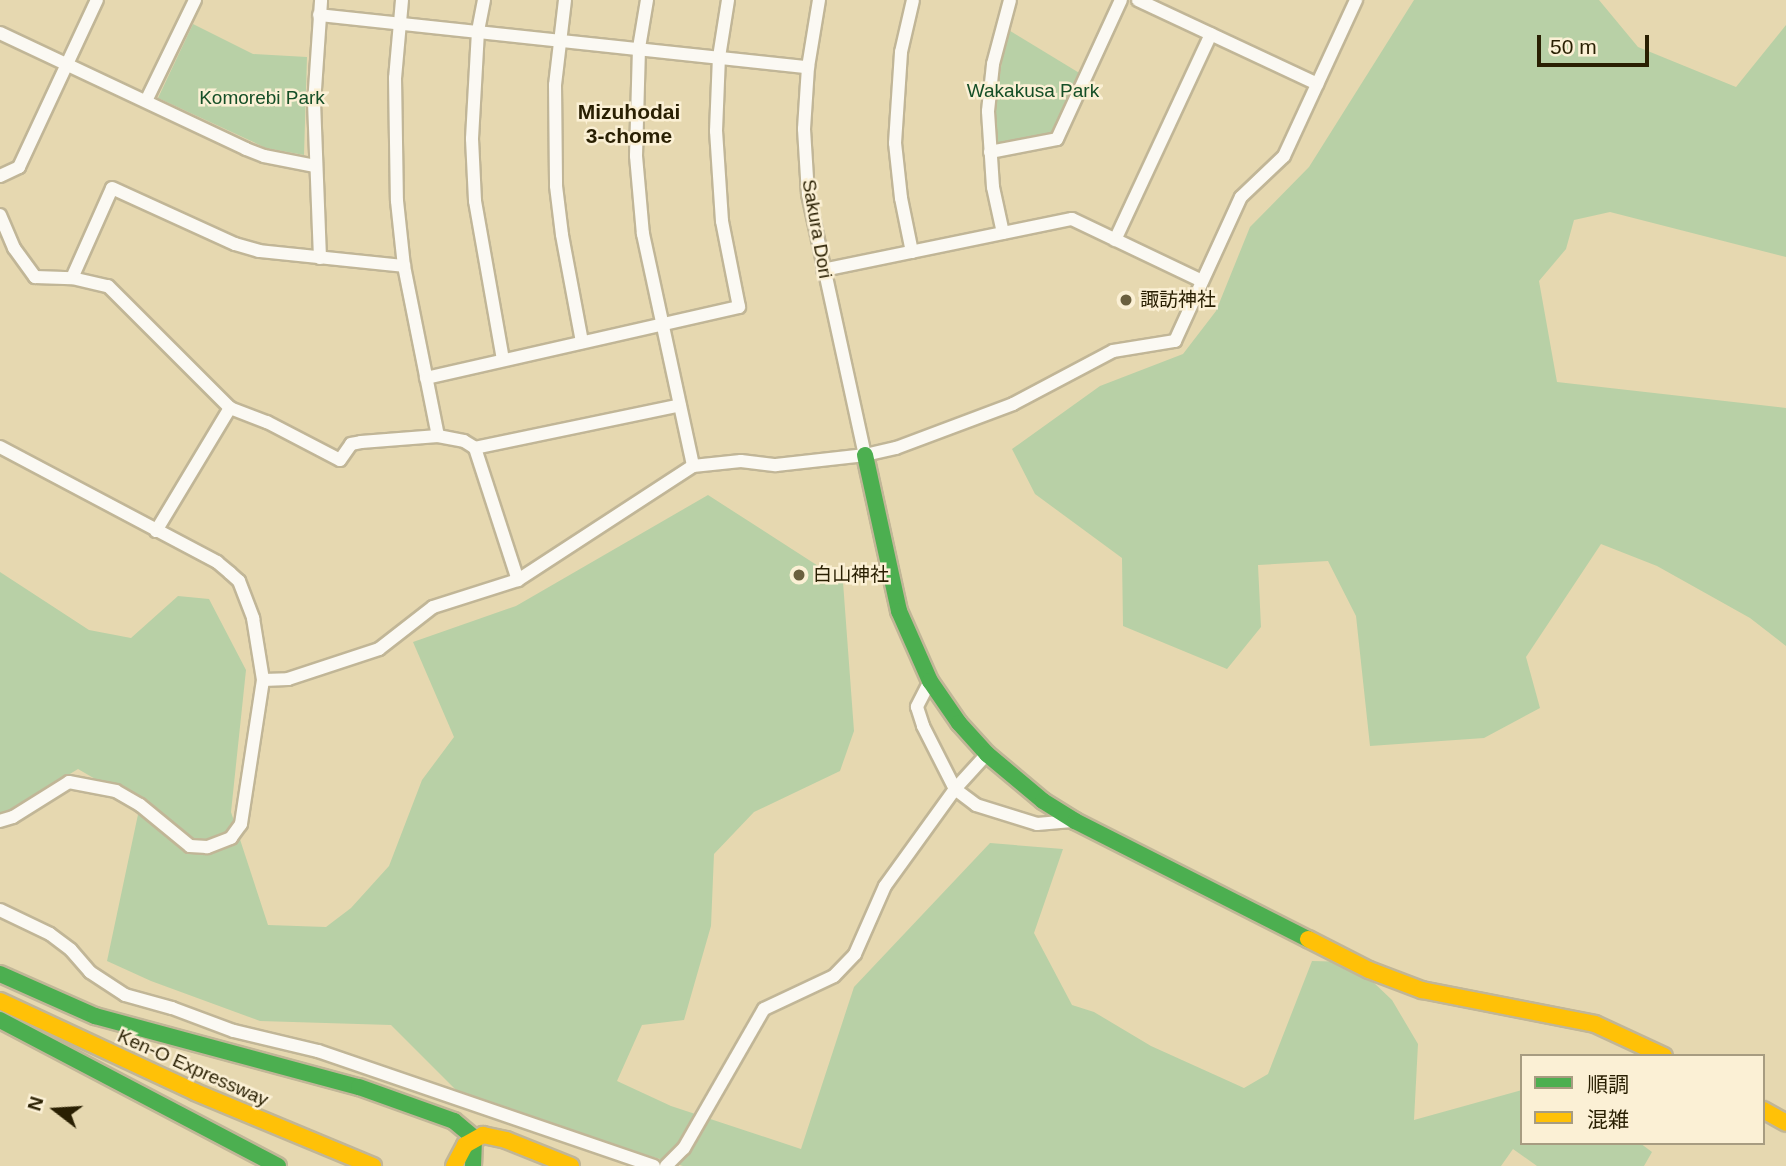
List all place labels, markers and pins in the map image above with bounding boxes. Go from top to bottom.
place label: 諏訪神社 [1140,289,1216,311]
marker: 諏訪神社 [1118,292,1134,308]
place label: 白山神社 [813,564,889,586]
marker: 白山神社 [791,567,807,583]

